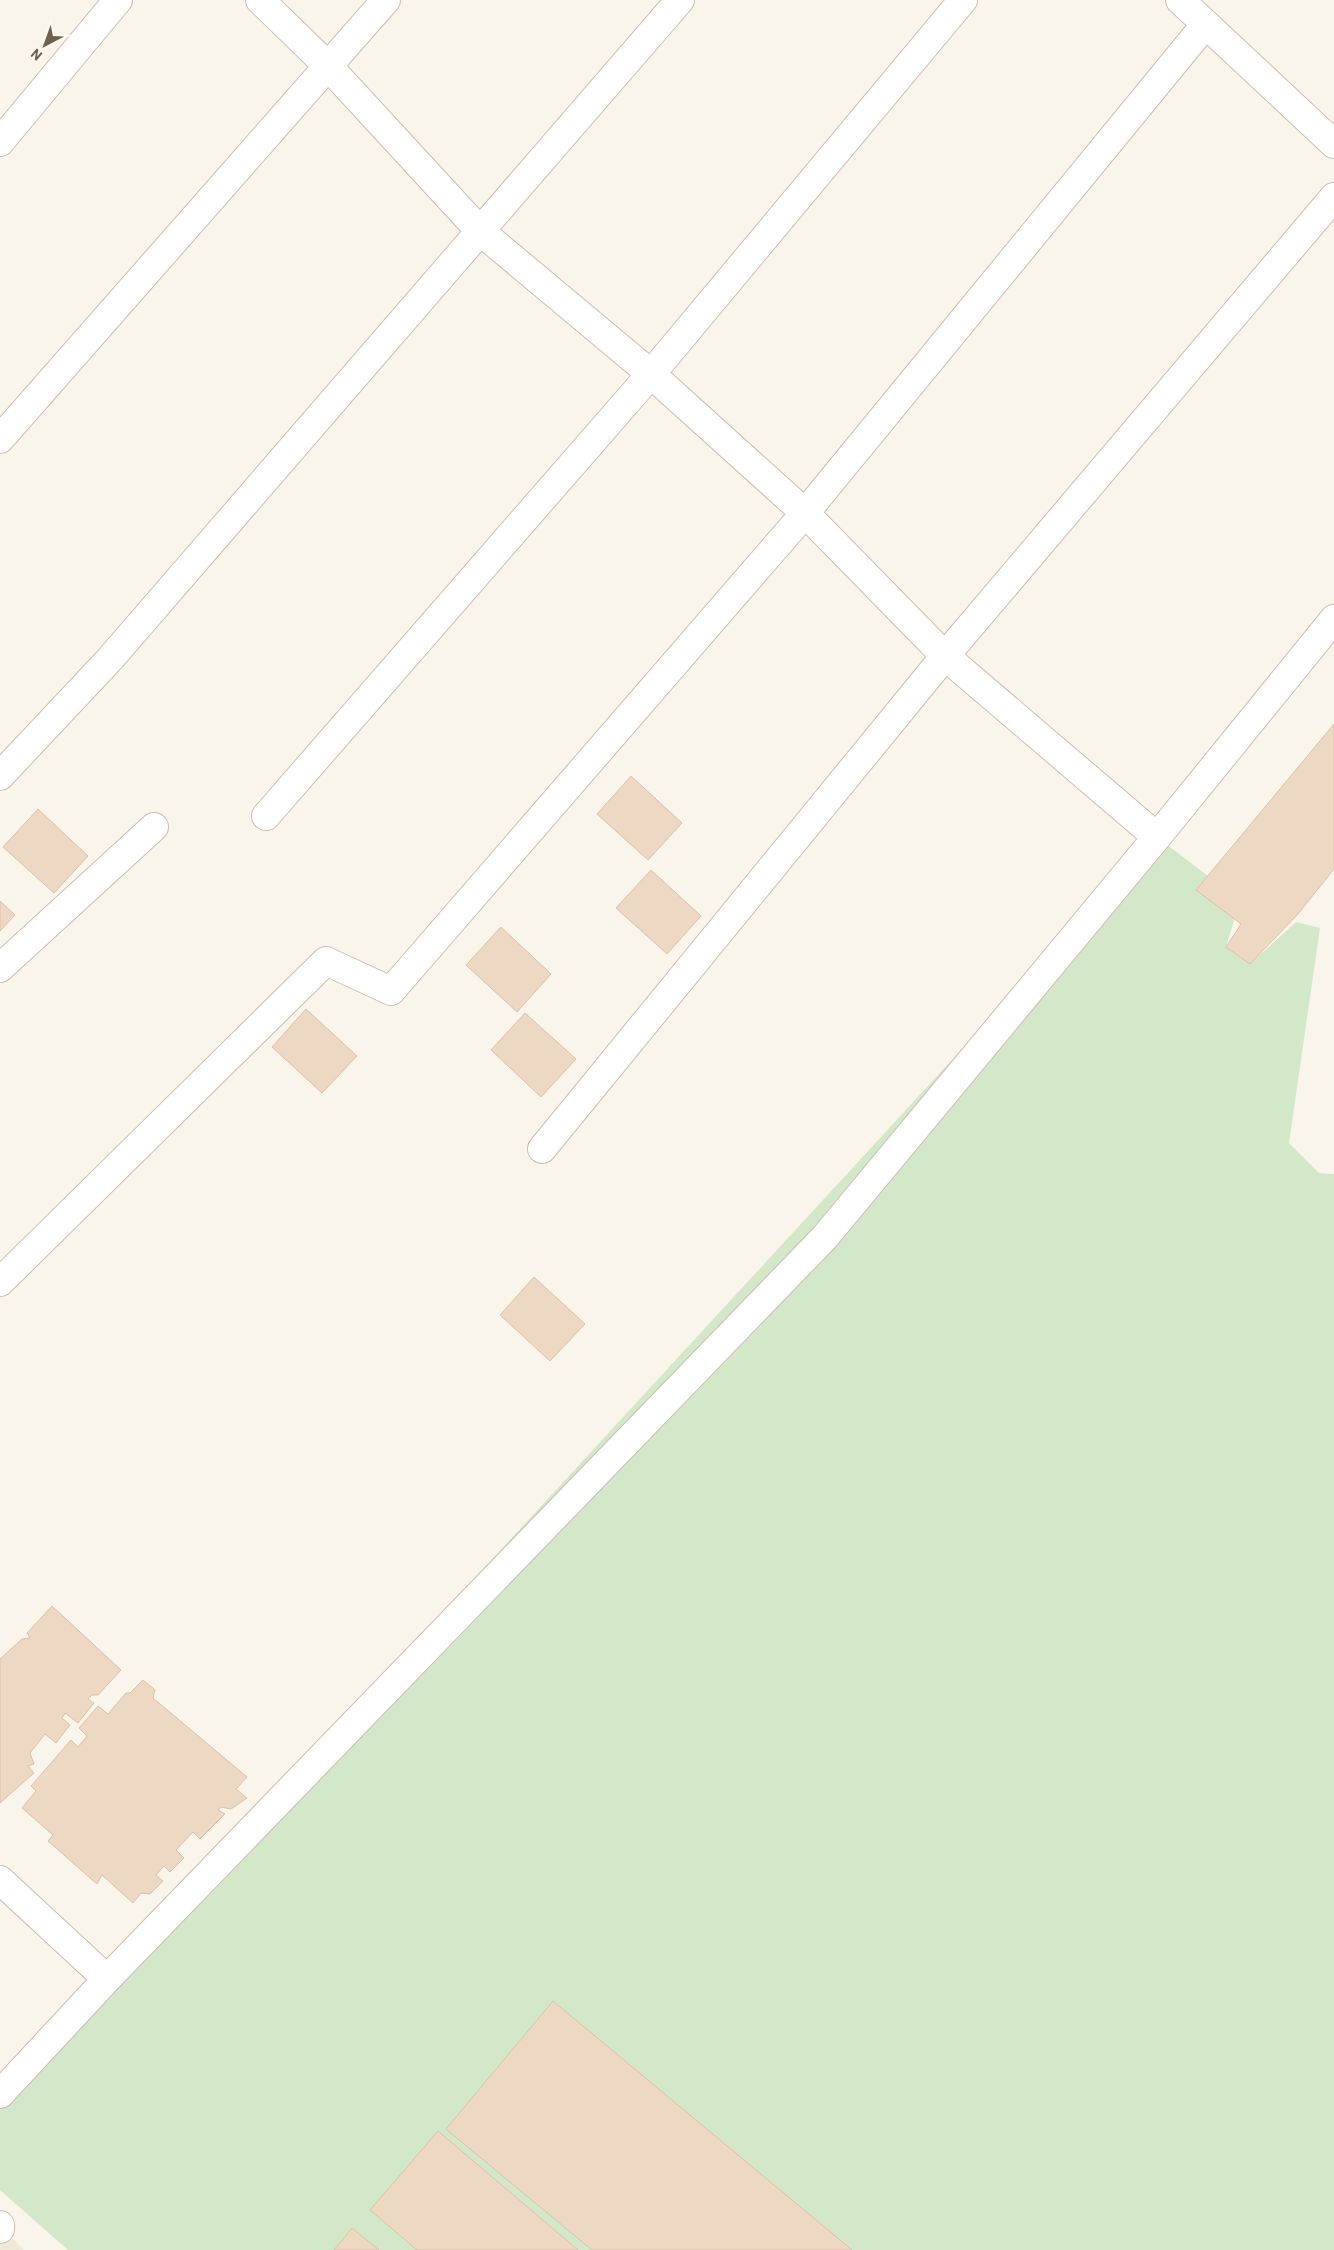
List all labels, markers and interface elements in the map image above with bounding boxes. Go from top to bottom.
north arrow [20,20,70,70]
text: N [27,46,45,65]

